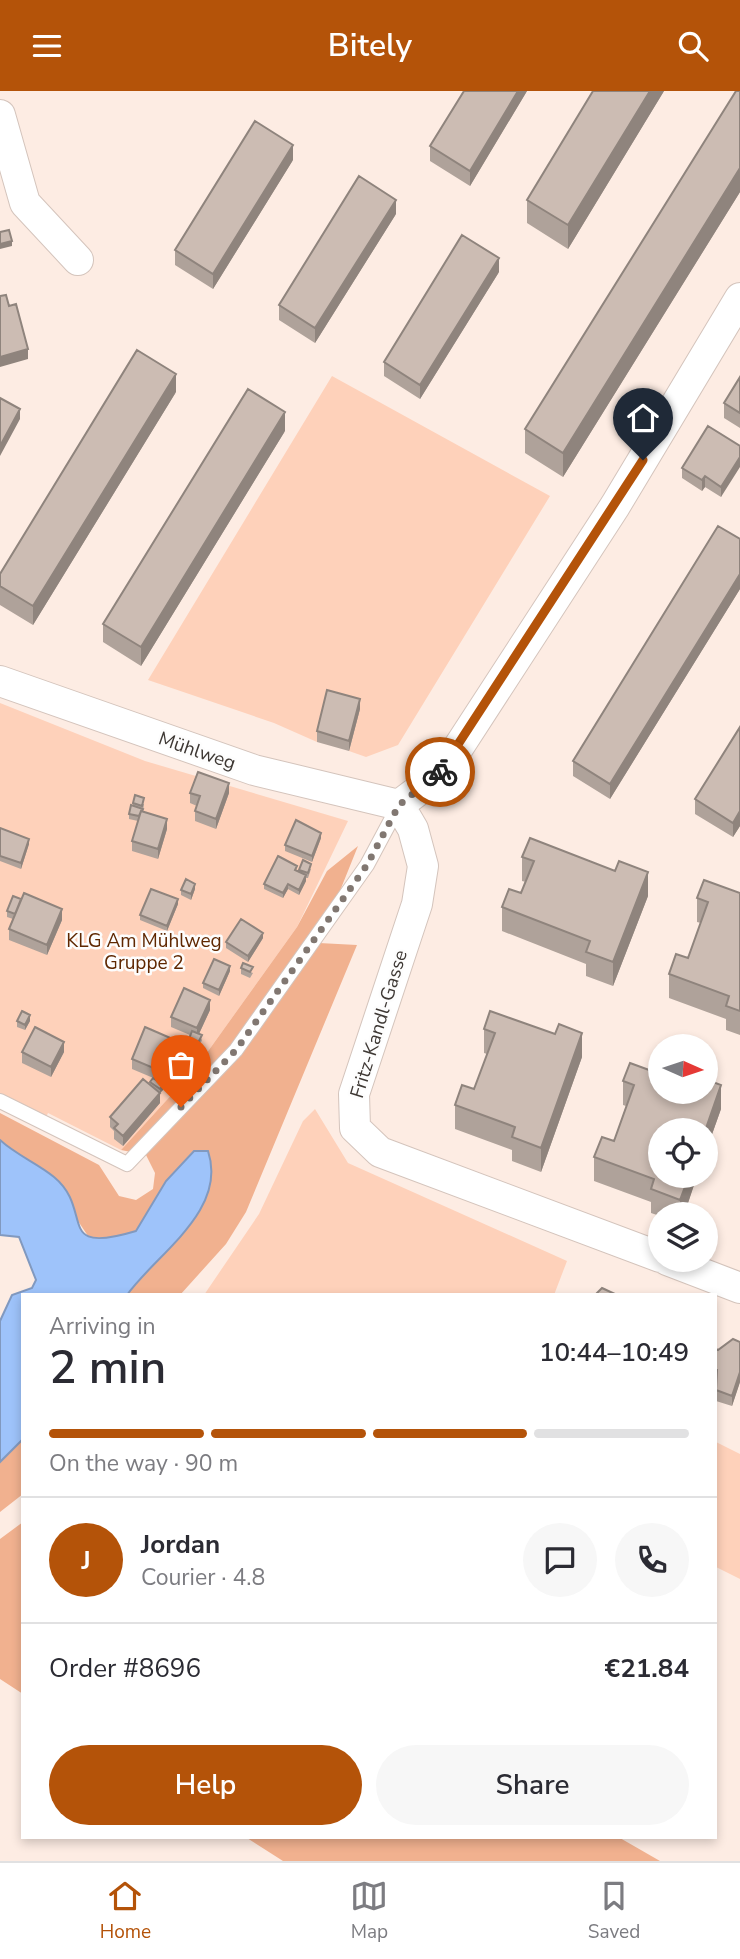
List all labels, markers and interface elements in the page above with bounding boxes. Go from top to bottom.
text: Bitely [328,24,412,67]
icon: menu [28,27,66,65]
icon: search [674,27,712,65]
pin [613,388,673,460]
icon: home [624,399,662,437]
street label: Mühlweg [155,726,239,776]
courier [405,737,475,807]
icon: bike [421,753,459,791]
park label: KLG Am Mühlweg Gruppe 2 [66,928,222,976]
street label: Fritz-Kandl-Gasse [344,947,414,1101]
north arrow [648,1034,718,1104]
map controls [648,1034,718,1272]
pin [151,1035,211,1107]
icon: bag [162,1046,200,1084]
button: locate [648,1118,718,1188]
button: layers [648,1202,718,1272]
text: Arriving in [49,1311,156,1342]
text: 10:44–10:49 [539,1335,689,1370]
text: 2 min [49,1336,166,1399]
text: On the way · 90 m [49,1448,238,1479]
button: chat [523,1523,597,1597]
button: phone [615,1523,689,1597]
text: Jordan [141,1527,220,1562]
text: J [81,1543,91,1578]
text: Courier · 4.8 [141,1562,265,1593]
text: Order #8696 [49,1651,201,1686]
text: €21.84 [605,1651,689,1686]
button: Help [49,1745,362,1825]
button: Share [376,1745,689,1825]
tab: Home [100,1877,151,1945]
tab: Map [350,1877,388,1945]
tab: Saved [588,1877,640,1945]

